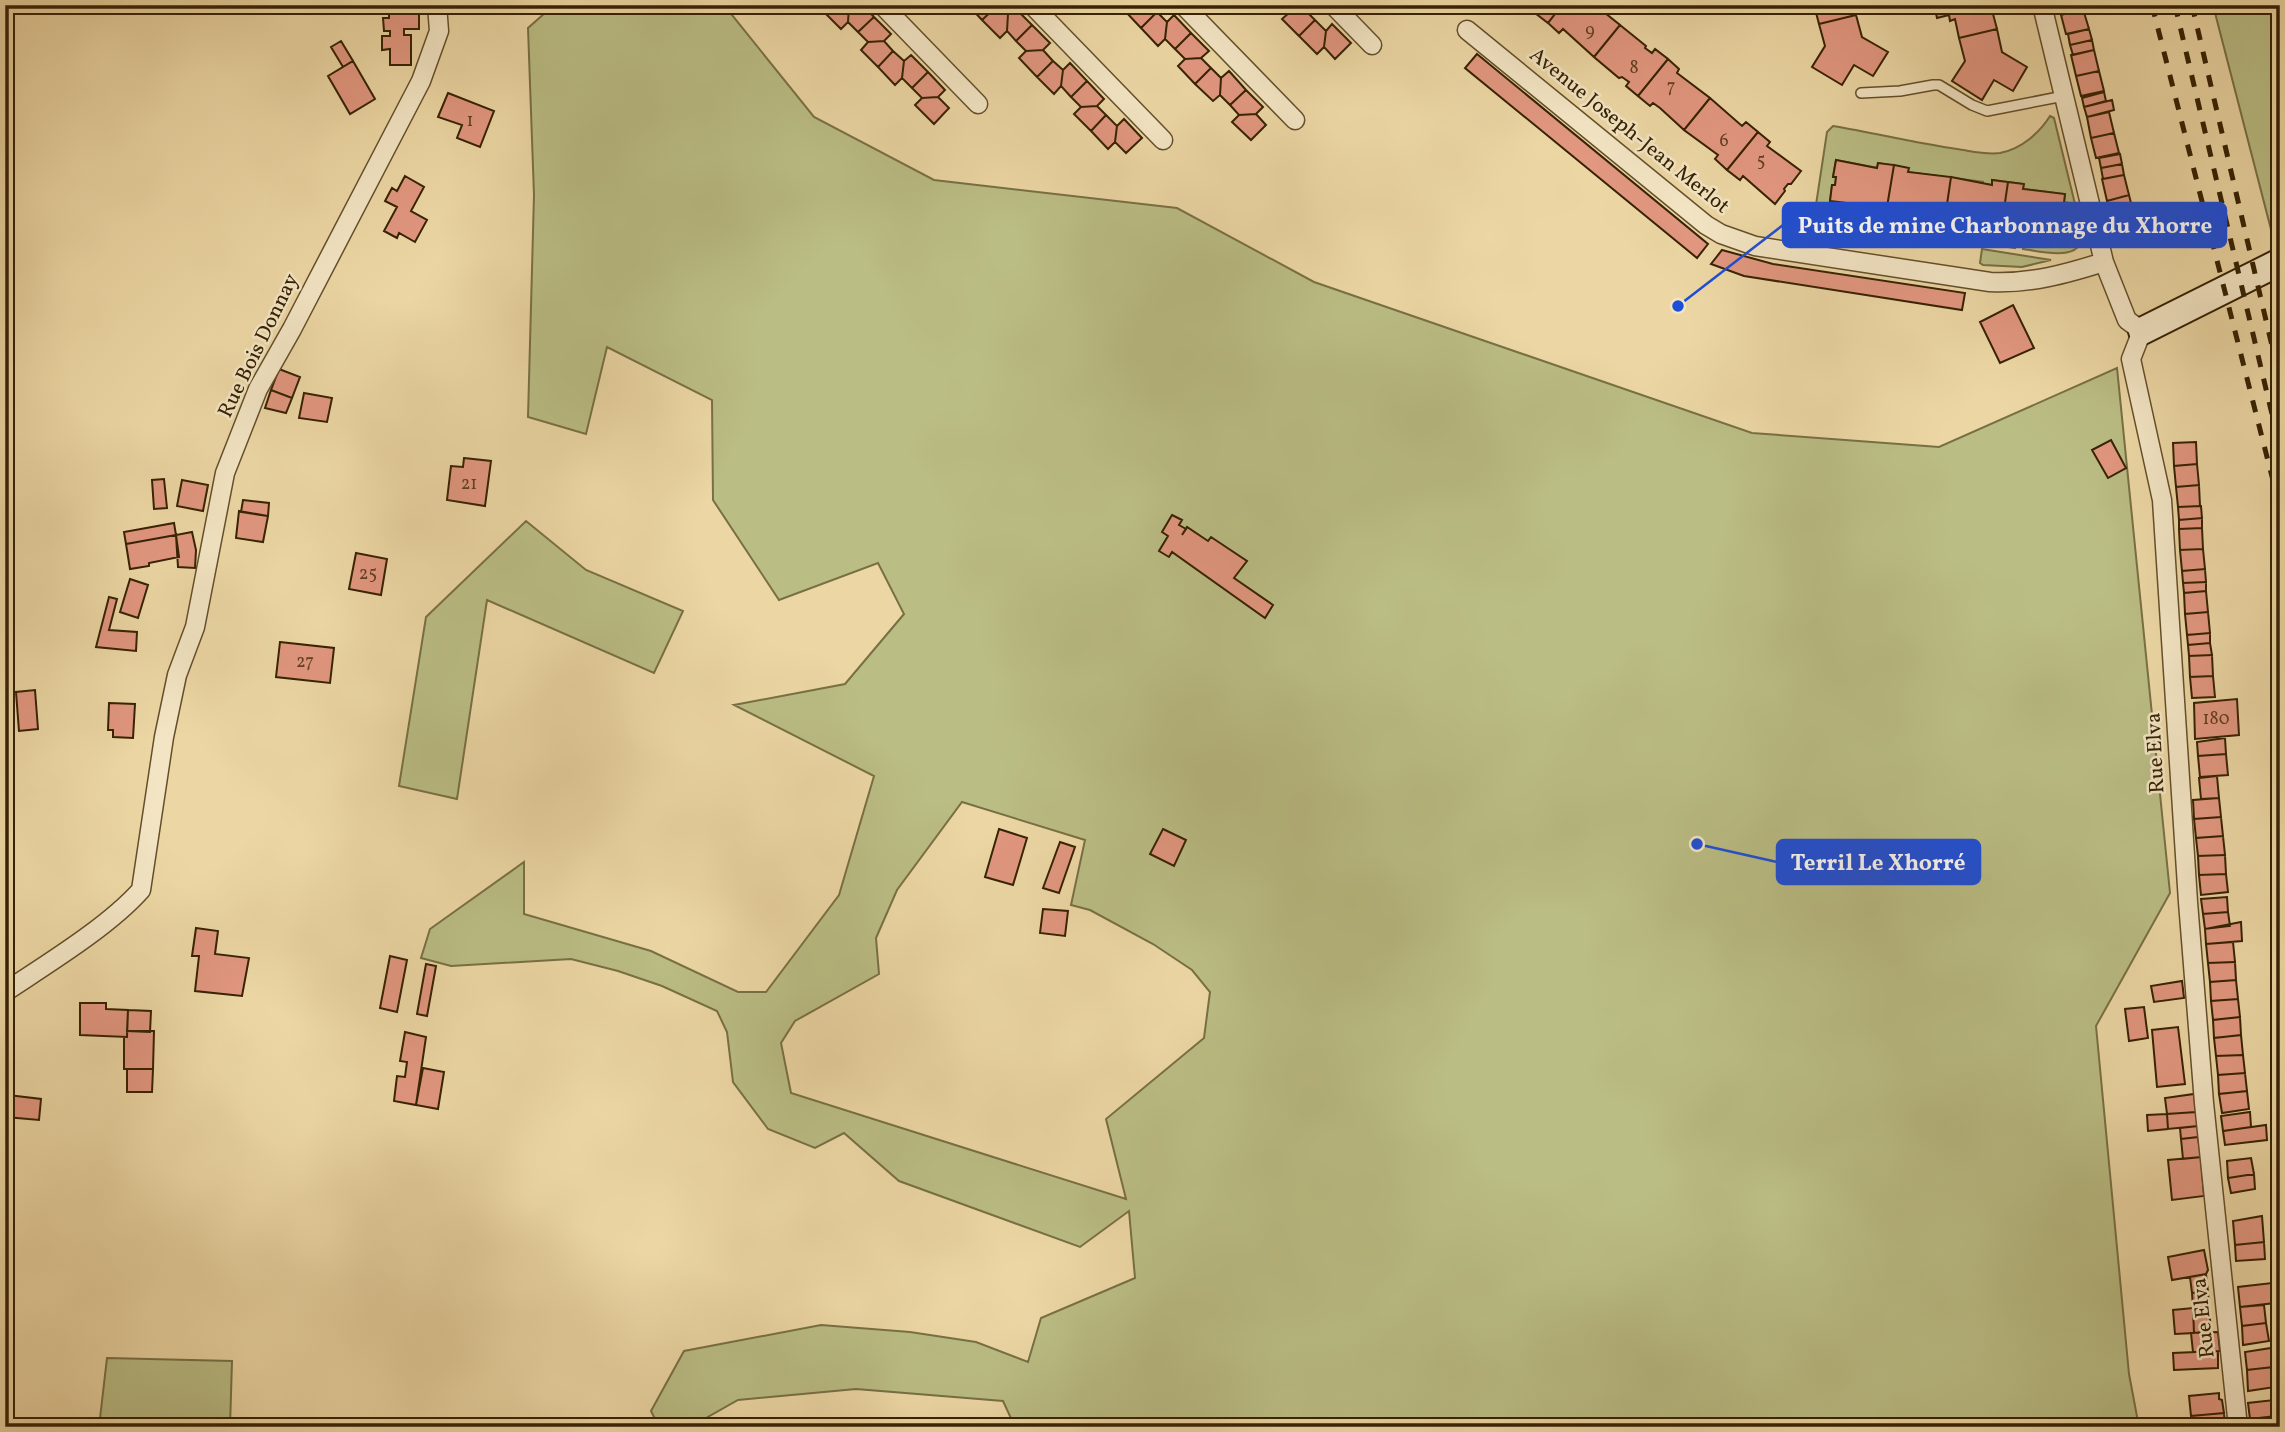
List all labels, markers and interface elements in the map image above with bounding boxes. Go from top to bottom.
house number: 9 [1585,19,1595,44]
street label: Avenue Joseph-Jean Merlot [1523,41,1735,221]
house number: 8 [1629,56,1639,81]
house number: 7 [1667,75,1675,100]
house number: 1 [467,109,473,134]
house number: 6 [1719,129,1729,154]
house number: 5 [1757,149,1765,174]
callout: Puits de mine Charbonnage du Xhorre [1783,203,2226,247]
text: Puits de mine Charbonnage du Xhorre [1798,211,2212,243]
street label: Rue Bois Donnay [212,269,307,423]
house number: 21 [461,472,477,497]
house number: 25 [359,562,377,587]
house number: 27 [296,650,314,675]
house number: 180 [2203,707,2230,732]
street label: Rue Elva [2139,712,2173,794]
callout: Terril Le Xhorré [1777,840,1980,884]
text: Terril Le Xhorré [1791,848,1965,880]
street label: Rue Elva [2185,1276,2223,1360]

